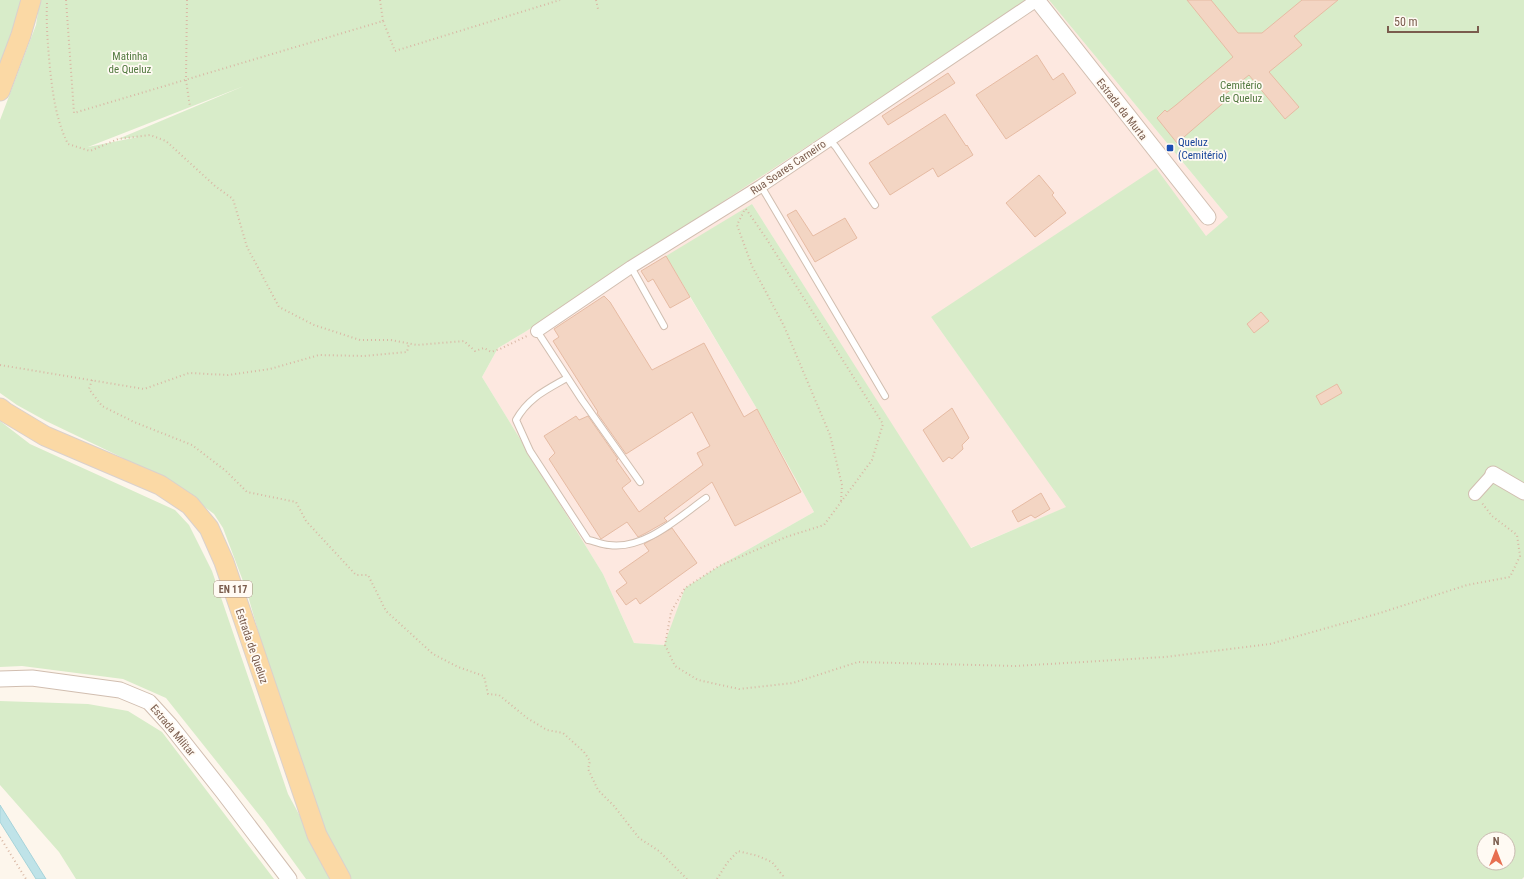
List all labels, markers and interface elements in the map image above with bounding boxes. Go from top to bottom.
scale bar [1388,8,1478,34]
text: 50 m [1394,15,1418,29]
park label: Matinha de Queluz [109,50,152,76]
street label: Estrada da Murta [1094,76,1150,143]
park label: Cemitério de Queluz [1220,79,1263,105]
place label: Queluz (Cemitério) [1178,136,1227,162]
street label: Rua Soares Carneiro [748,137,829,197]
marker: Queluz (Cemitério) [1165,143,1175,153]
road number: EN 117 [214,581,252,597]
street label: Estrada de Queluz [233,607,270,685]
street label: Estrada Militar [147,702,198,759]
north arrow [1476,831,1516,871]
text: N [1493,835,1500,848]

